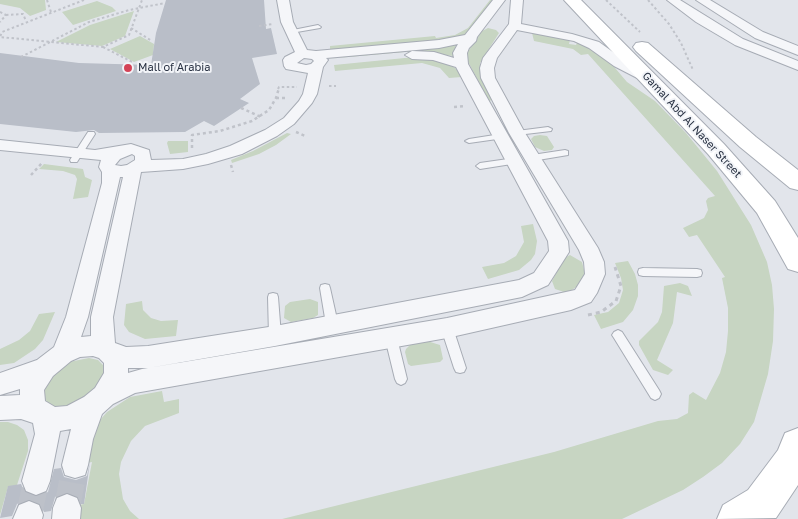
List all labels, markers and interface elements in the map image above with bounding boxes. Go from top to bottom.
place label: Mall of Arabia [138,61,210,75]
marker: Mall of Arabia [122,62,134,74]
street label: Gamal Abd Al Naser Street [640,69,744,181]

